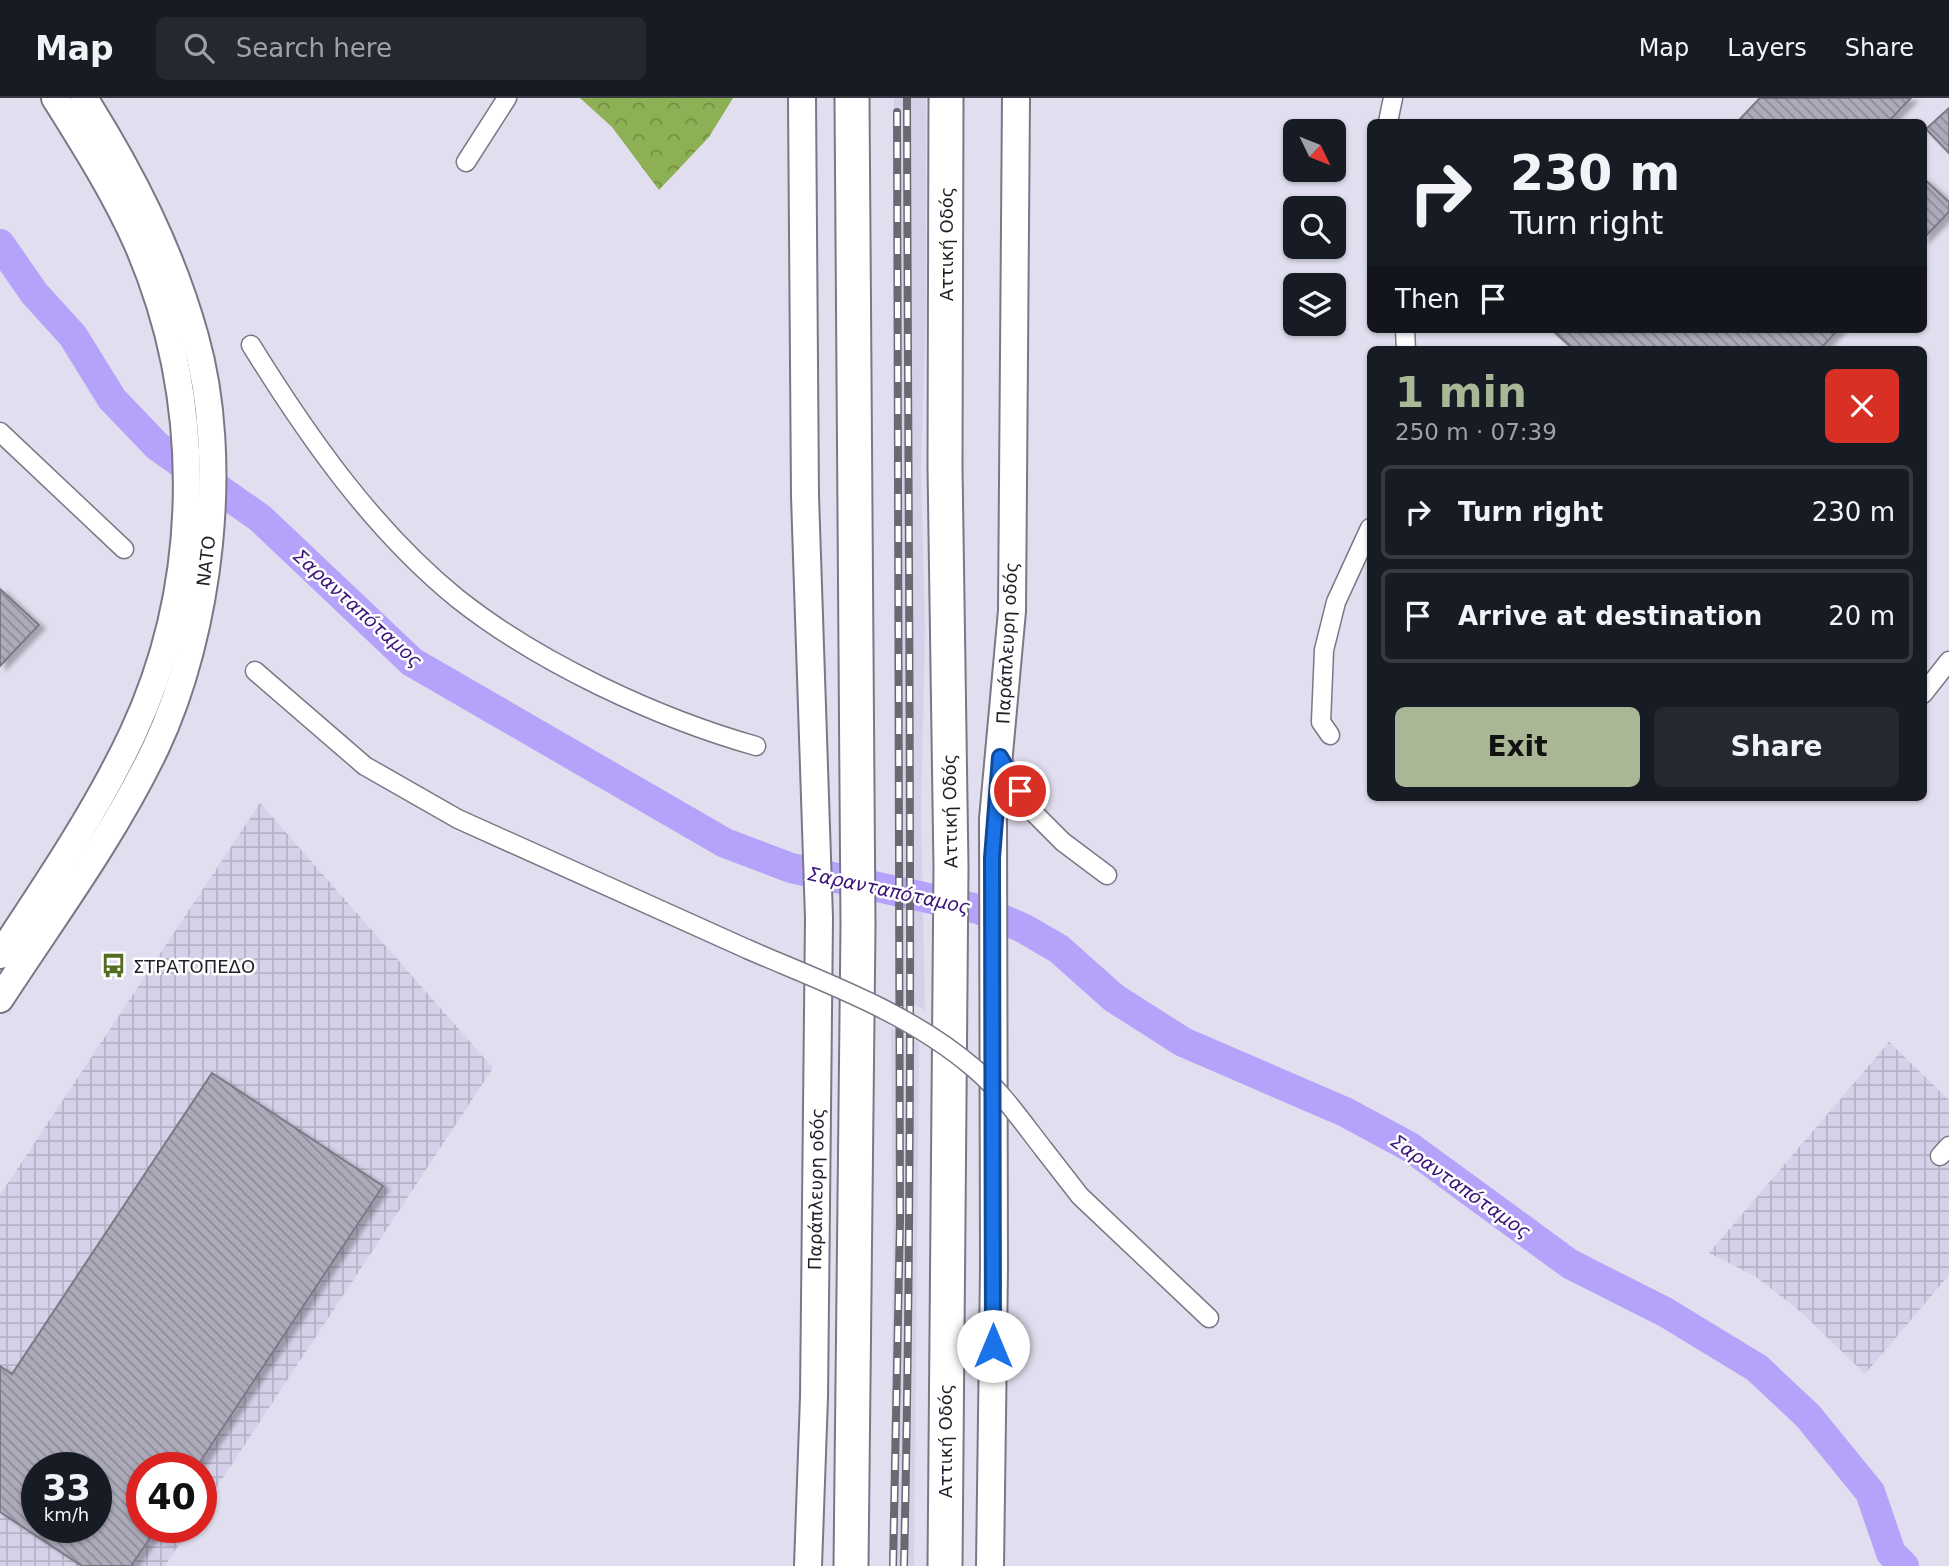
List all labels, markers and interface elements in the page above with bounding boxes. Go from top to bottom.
search box [156,17,646,80]
text: Map [35,29,114,68]
icon: search [180,29,218,67]
text: Search here [236,33,392,63]
text: Map [1639,34,1689,62]
text: Layers [1727,34,1807,62]
text: Share [1845,34,1914,62]
north arrow [1283,119,1346,182]
map controls [1283,119,1346,336]
text: 230 m [1510,145,1680,202]
icon: right [1395,147,1486,238]
street label: Αττική Οδός [936,187,957,301]
button: search [1283,196,1346,259]
text: Turn right [1510,204,1663,242]
button: layers [1283,273,1346,336]
icon: arrive [1474,280,1512,318]
text: Then [1395,284,1460,314]
text: 1 min [1395,368,1527,417]
button: close [1825,369,1899,443]
text: 250 m · 07:39 [1395,419,1557,445]
icon: right [1399,493,1437,531]
text: Turn right [1458,497,1603,527]
text: 230 m [1812,497,1895,527]
street label: ΝΑΤΟ [192,534,220,588]
water label: Σαρανταπόταμος [289,544,427,672]
street label: Παράπλευρη οδός [992,561,1022,725]
icon: arrive [1399,597,1437,635]
text: Arrive at destination [1458,601,1762,631]
text: 20 m [1828,601,1895,631]
button: Exit [1395,707,1640,787]
button: Share [1654,707,1899,787]
street label: Αττική Οδός [939,754,961,868]
pin [990,761,1050,821]
icon: arrive [1001,772,1039,810]
water label: Σαρανταπόταμος [806,862,972,918]
bus stop icon: ΣΤΡΑΤΟΠΕΔΟ [99,952,127,980]
place label: ΣΤΡΑΤΟΠΕΔΟ [133,956,255,977]
street label: Παράπλευρη οδός [804,1108,828,1270]
water label: Σαρανταπόταμος [1387,1129,1535,1243]
position arrow [956,1309,1030,1383]
street label: Αττική Οδός [935,1384,956,1498]
speed limit sign: 40 [126,1452,217,1543]
text: 33 [42,1468,91,1508]
text: km/h [44,1504,89,1525]

